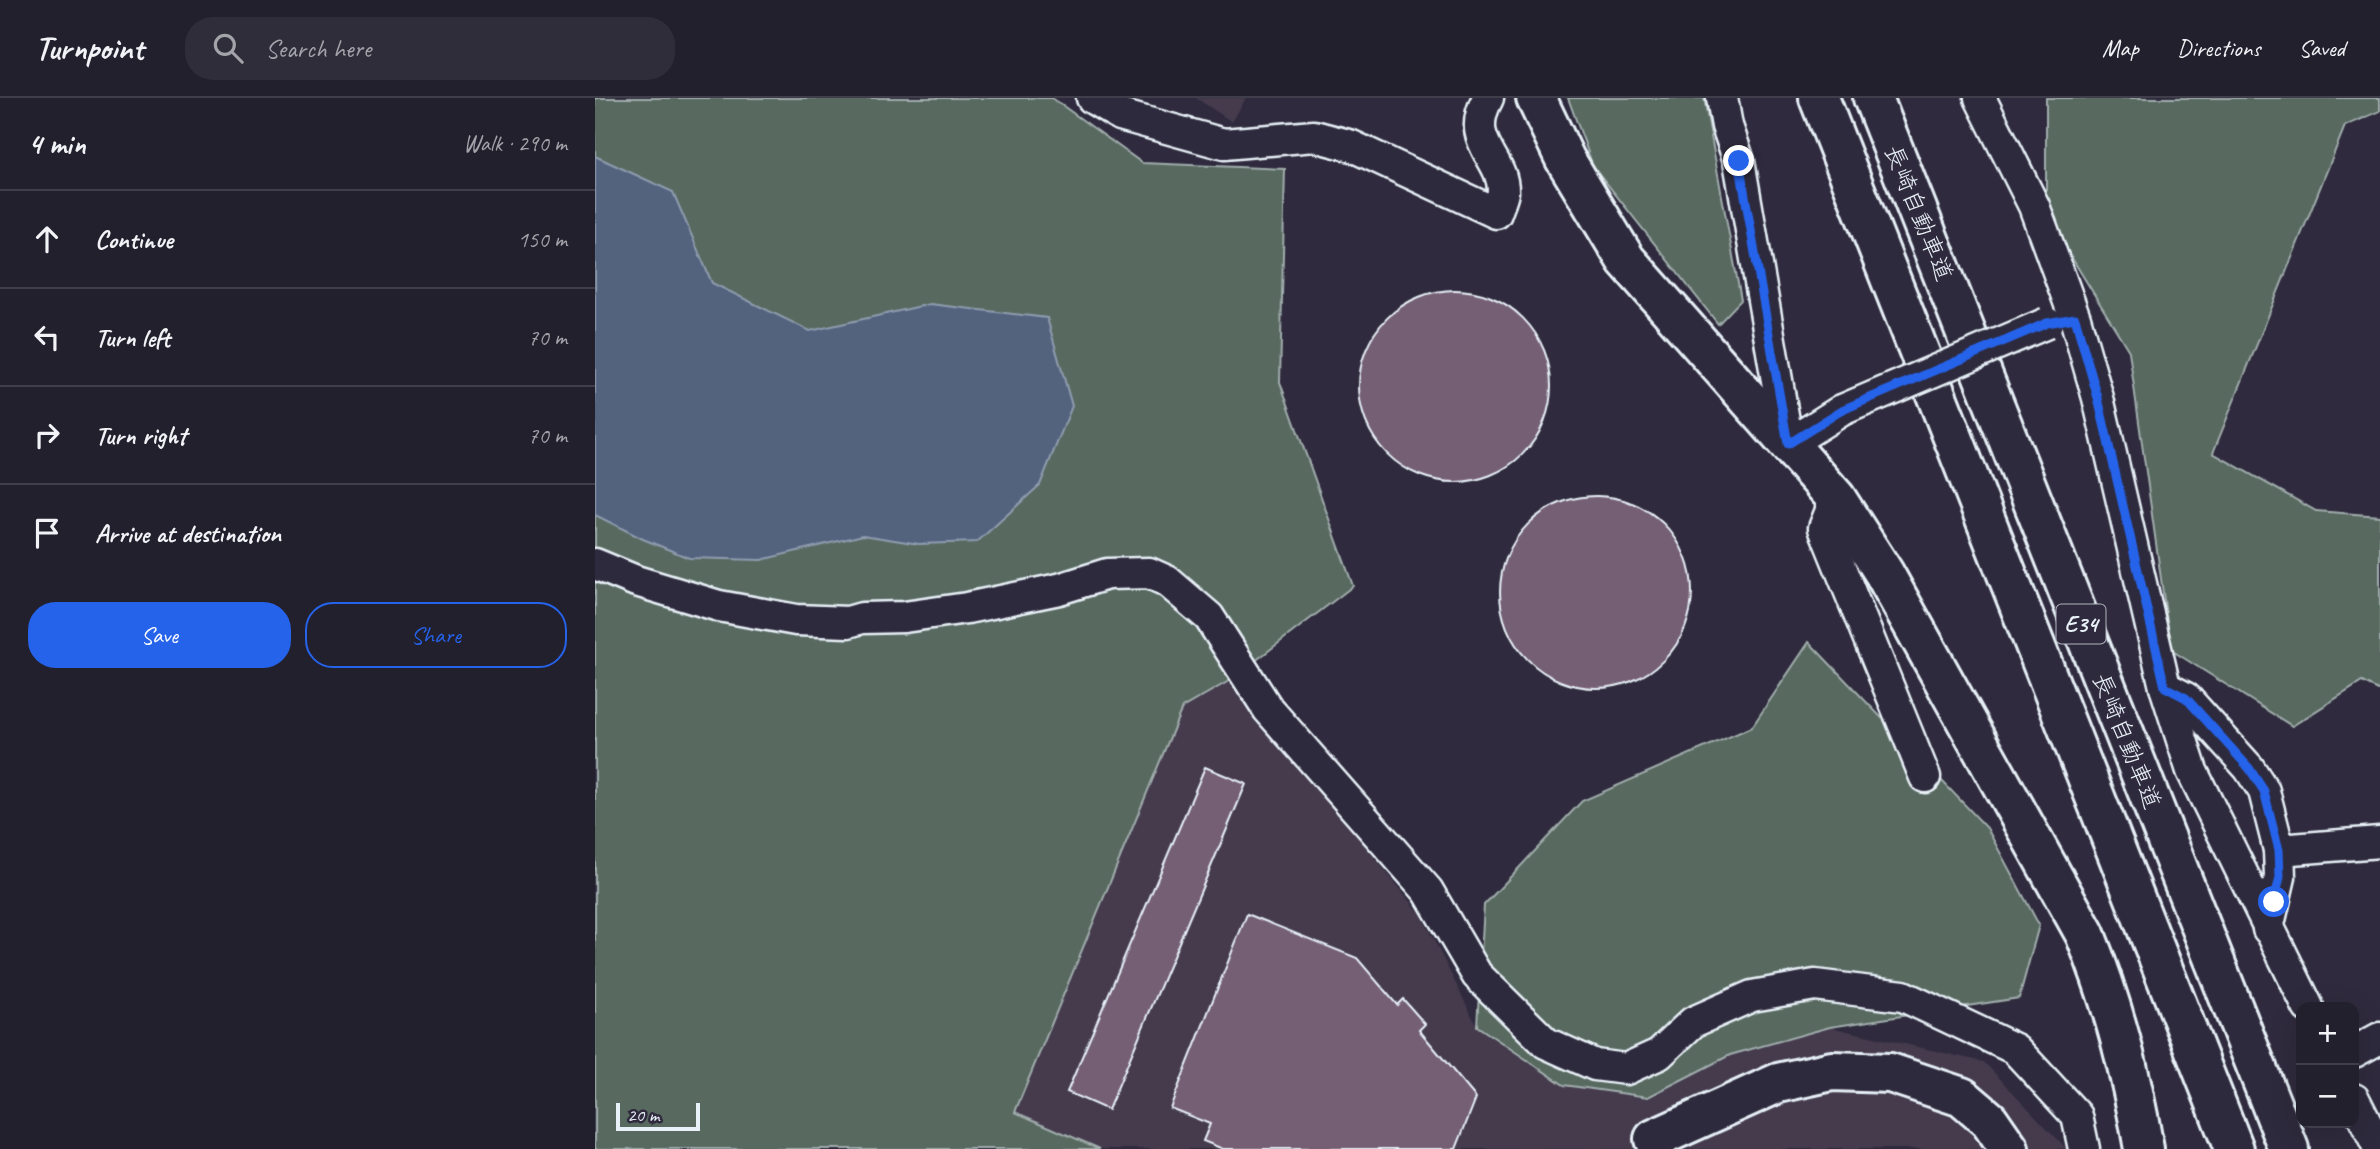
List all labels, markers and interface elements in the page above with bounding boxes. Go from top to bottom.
search box [185,17,675,80]
text: Turnpoint [35,27,143,69]
icon: search [209,29,247,67]
text: Search here [265,32,371,65]
text: Map [2102,33,2139,63]
text: Directions [2177,33,2260,63]
text: Saved [2298,33,2345,63]
text: 4 min [28,125,85,163]
text: Walk · 290 m [463,129,567,158]
street label: 長崎自動車道 [1878,141,1960,285]
route end [1723,145,1754,176]
icon: ahead [28,220,66,258]
text: Continue [95,223,173,256]
text: 150 m [518,225,567,254]
icon: left [28,318,66,356]
text: Turn left [95,321,170,354]
text: 70 m [528,323,567,352]
icon: right [28,416,66,454]
text: Turn right [95,419,186,452]
text: 70 m [528,421,567,450]
icon: arrive [28,514,66,552]
text: Arrive at destination [95,517,281,550]
button: Save [28,602,291,668]
button: Share [305,602,567,668]
road number: E34 [2057,604,2105,644]
street label: 長崎自動車道 [2086,669,2168,813]
route start [2258,886,2289,917]
map controls [2296,1002,2359,1128]
button: + [2296,1002,2359,1065]
button: − [2296,1065,2359,1128]
scale bar [616,1100,700,1132]
text: 20 m [627,1103,659,1127]

